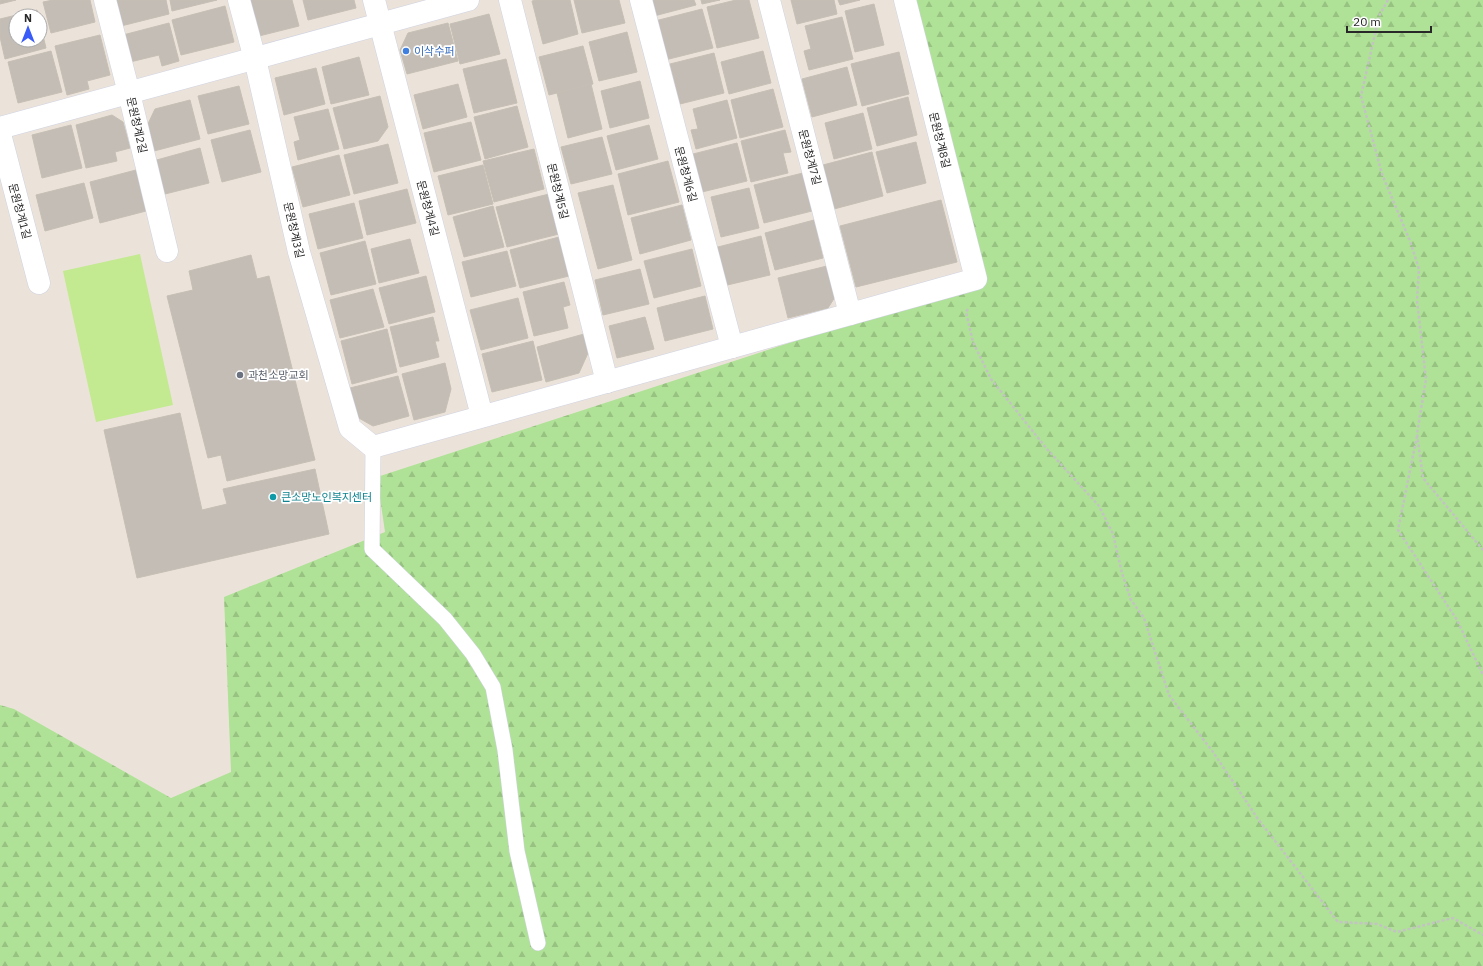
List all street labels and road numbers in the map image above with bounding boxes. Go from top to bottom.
street label: 문원청계2길 [124,96,150,154]
street label: 문원청계8길 [926,111,954,169]
street label: 문원청계7길 [796,128,824,186]
street label: 문원청계6길 [672,145,700,203]
street label: 문원청계5길 [544,162,572,220]
street label: 문원청계4길 [414,179,442,237]
street label: 문원청계1길 [6,182,34,240]
street label: 문원청계3길 [281,201,307,259]

